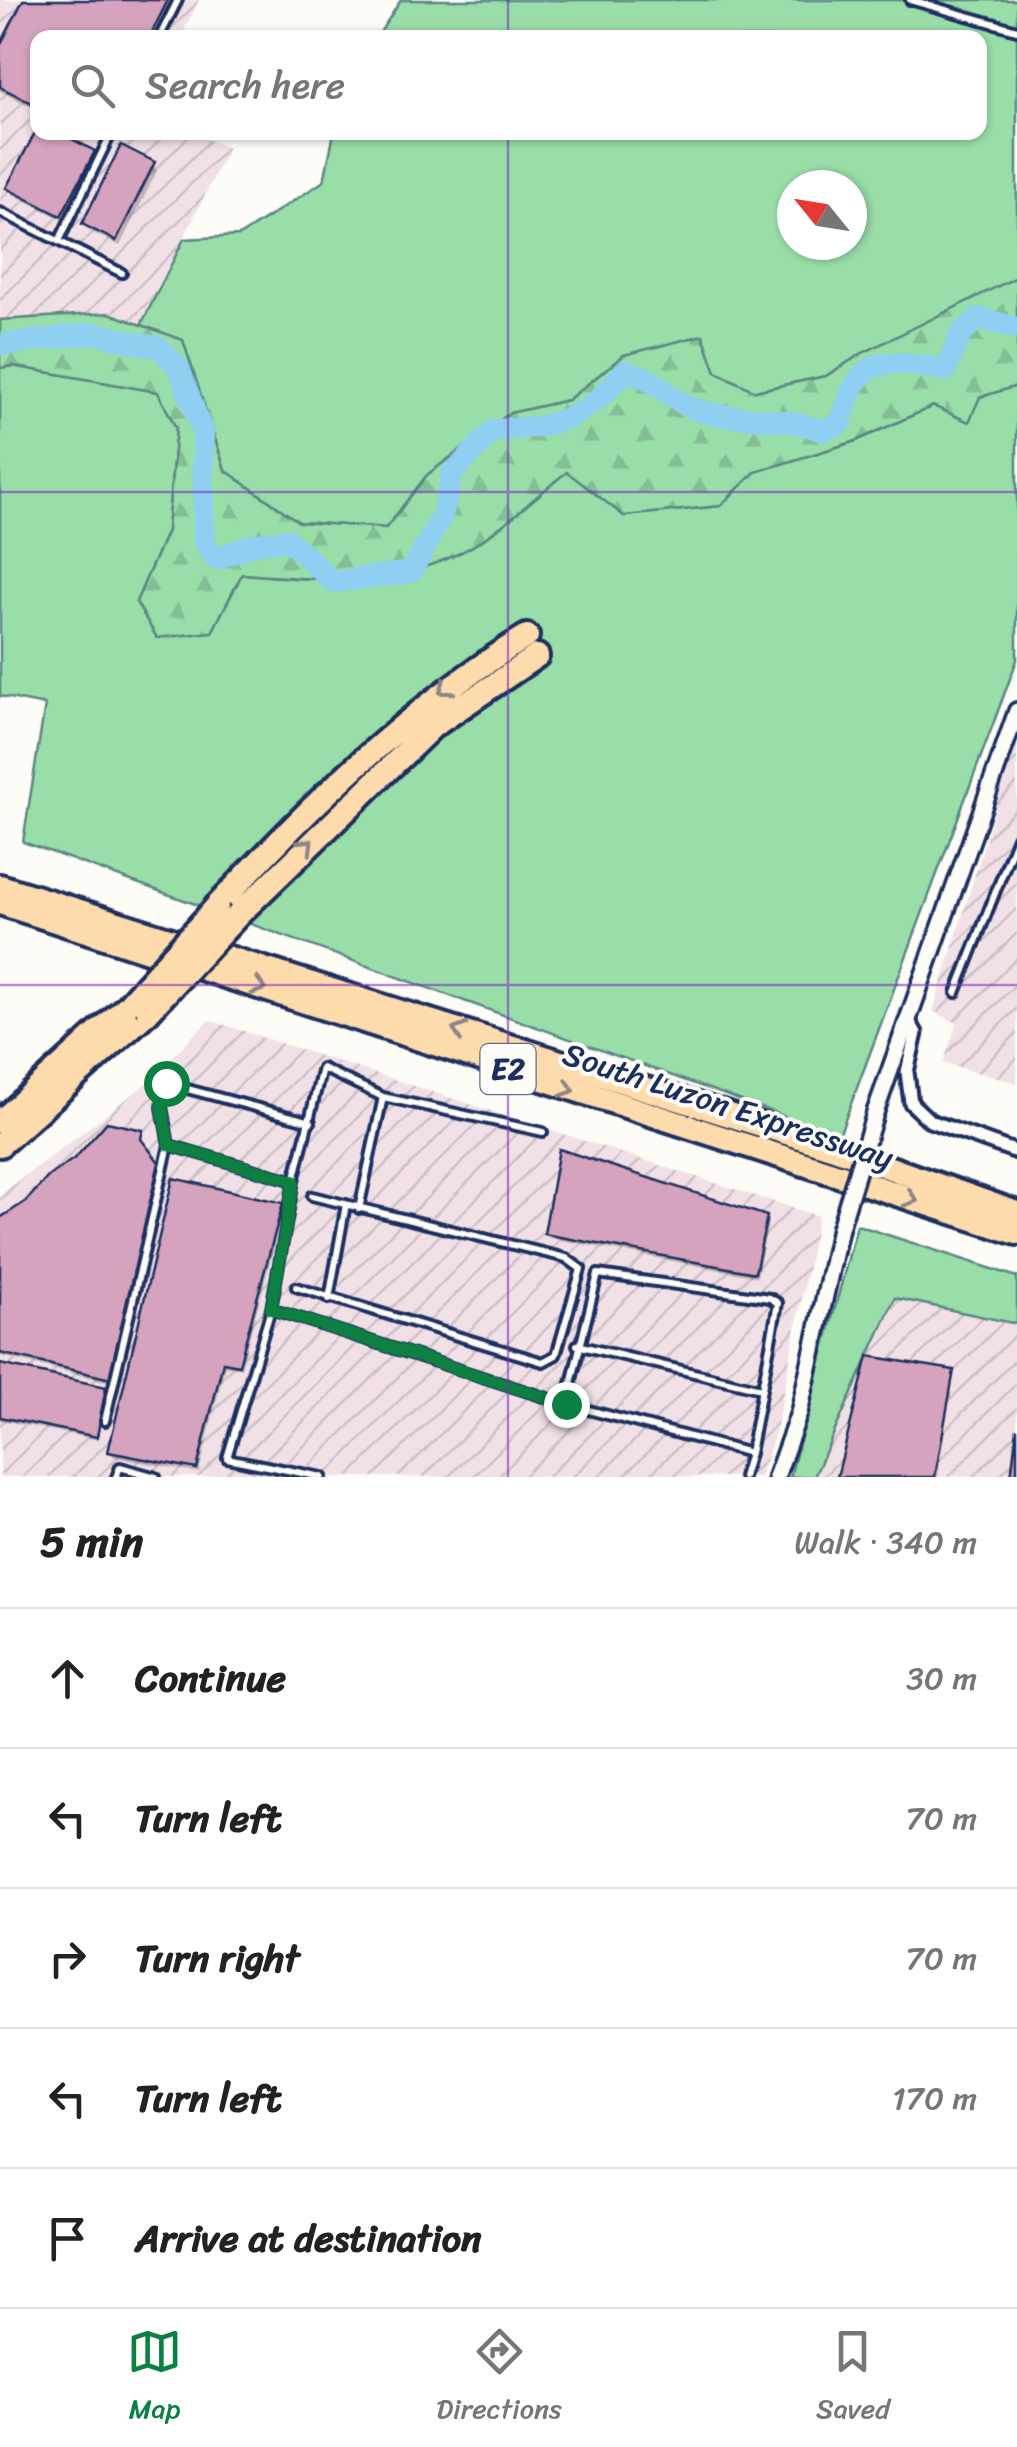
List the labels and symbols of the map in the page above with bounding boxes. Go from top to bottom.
north arrow [777,170,867,260]
one-way arrow [438,677,456,694]
one-way arrow [296,838,314,856]
one-way arrow [250,976,267,996]
one-way arrow [451,1022,468,1042]
street label: South Luzon Expressway [555,1026,901,1186]
road number: E2 [480,1044,536,1094]
route start [144,1061,190,1107]
one-way arrow [558,1078,575,1098]
one-way arrow [901,1187,918,1207]
route end [544,1382,590,1428]

